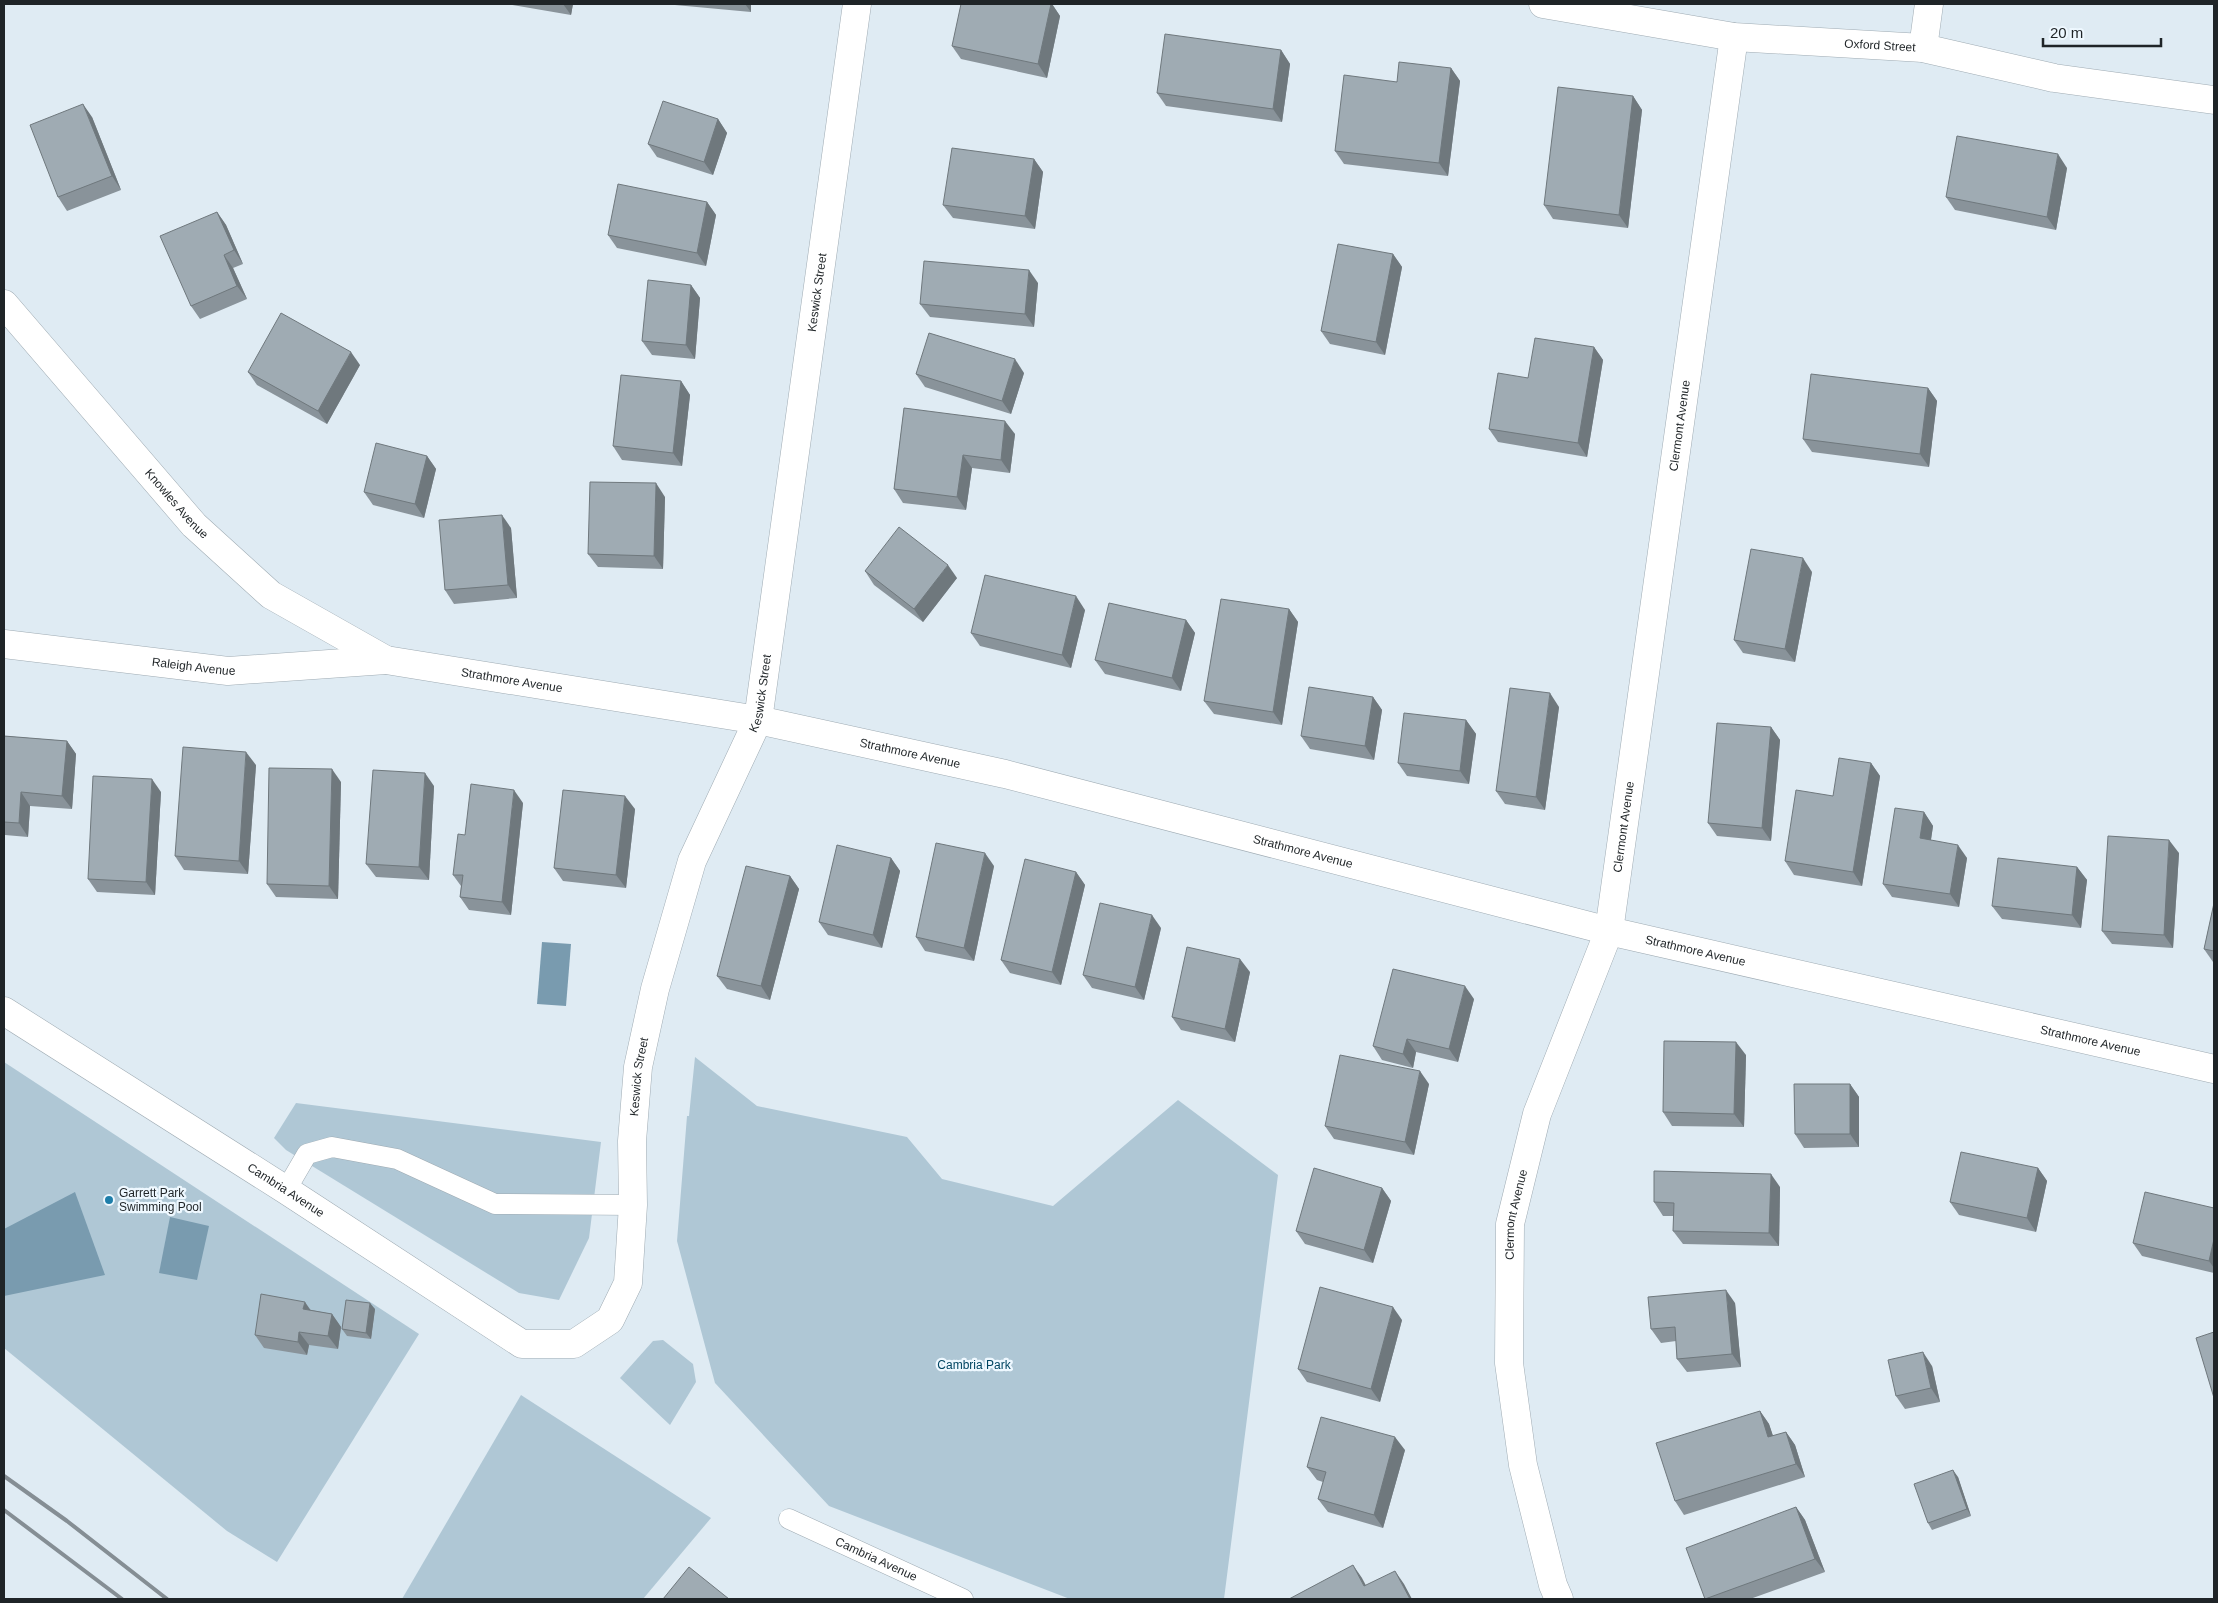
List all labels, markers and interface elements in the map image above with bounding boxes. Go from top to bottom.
scale bar [2043,15,2160,47]
text: 20 m [2050,24,2083,41]
street label: Oxford Street [1844,36,1917,55]
street label: Keswick Street [805,251,830,333]
street label: Clermont Avenue [1666,379,1693,472]
street label: Knowles Avenue [142,466,211,542]
street label: Keswick Street [746,653,774,735]
street label: Raleigh Avenue [151,655,236,678]
street label: Strathmore Avenue [460,665,564,695]
street label: Strathmore Avenue [858,735,962,771]
street label: Clermont Avenue [1610,780,1637,873]
street label: Strathmore Avenue [1251,832,1355,871]
street label: Strathmore Avenue [1644,932,1747,969]
street label: Strathmore Avenue [2039,1023,2142,1059]
street label: Keswick Street [627,1035,651,1117]
street label: Cambria Avenue [245,1160,327,1220]
street label: Clermont Avenue [1503,1168,1530,1260]
place label: Garrett Park Swimming Pool [119,1186,202,1214]
marker: Garrett Park Swimming Pool [103,1194,115,1206]
park label: Cambria Park [937,1358,1012,1372]
street label: Cambria Avenue [833,1534,920,1584]

